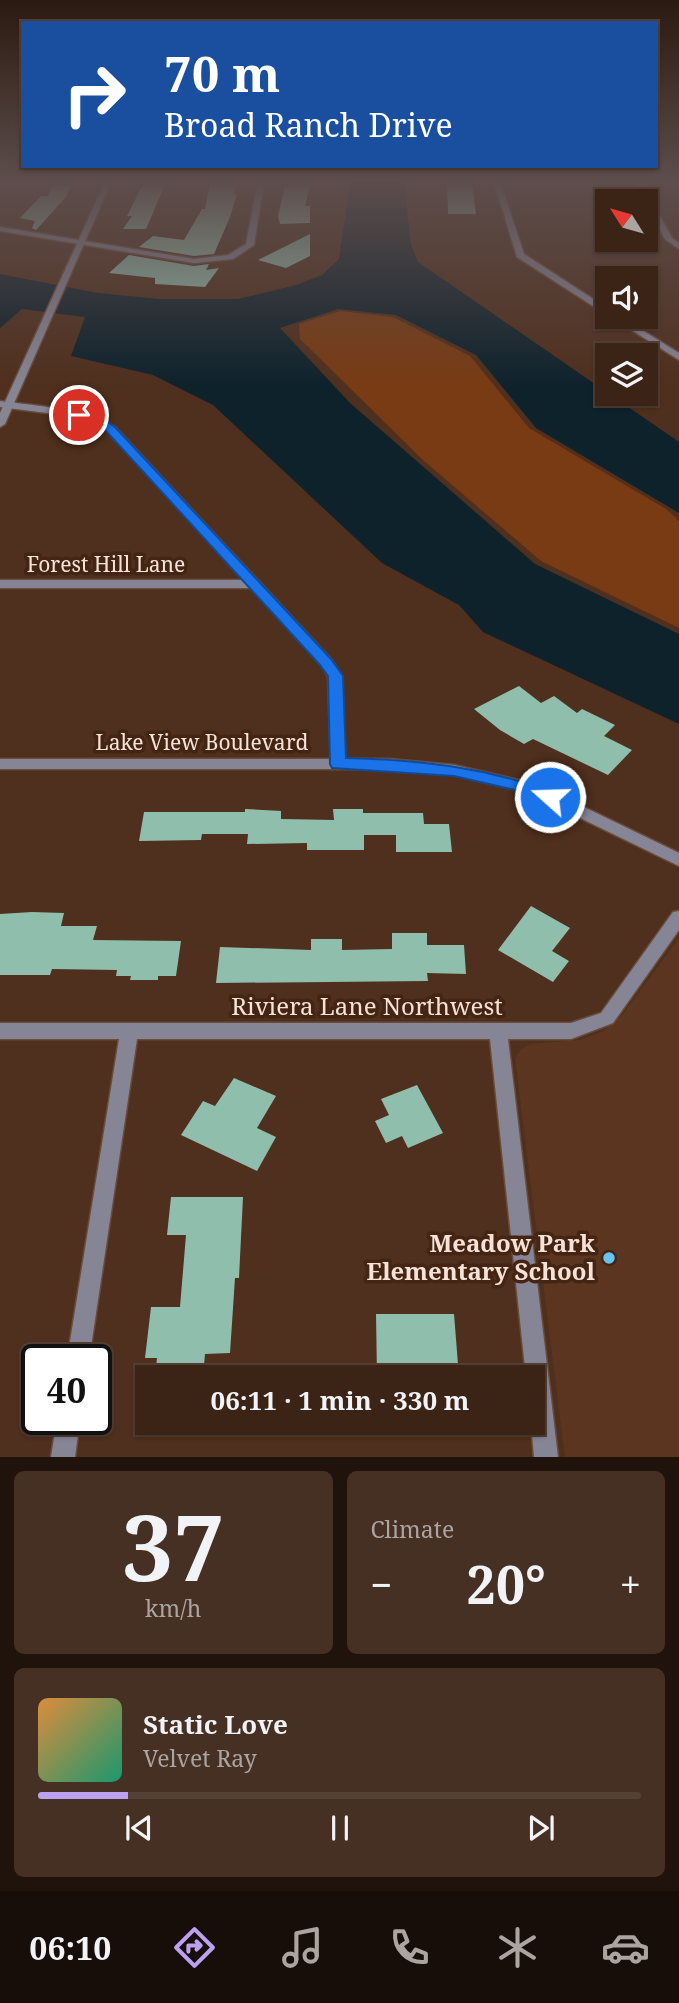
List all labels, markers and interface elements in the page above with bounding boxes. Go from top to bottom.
text: 70 m [164,40,280,106]
icon: right [49,49,140,140]
text: Broad Ranch Drive [164,103,453,146]
north arrow [595,189,658,252]
map controls [595,189,658,406]
button: sound [595,266,658,329]
button: layers [595,343,658,406]
pin [49,385,109,445]
icon: arrive [60,396,98,434]
street label: Forest Hill Lane [27,550,185,578]
street label: Lake View Boulevard [96,728,309,756]
position arrow [513,760,587,834]
street label: Riviera Lane Northwest [231,989,503,1022]
place label: Meadow Park Elementary School [366,1226,596,1287]
marker: Meadow Park Elementary School [601,1250,617,1266]
speed limit sign: 40 [21,1344,112,1435]
text: 06:11 · 1 min · 330 m [210,1382,470,1418]
text: 37 [122,1484,225,1608]
text: Climate [371,1513,454,1545]
text: 20° [466,1548,546,1619]
text: − [371,1558,393,1610]
text: + [620,1558,641,1610]
text: km/h [145,1592,201,1624]
text: Static Love [143,1706,288,1742]
text: Velvet Ray [143,1742,257,1774]
icon: previous [120,1809,158,1847]
icon: pause [321,1809,359,1847]
icon: next [522,1809,560,1847]
icon: directions [170,1923,219,1972]
icon: music [278,1923,327,1972]
icon: phone [385,1923,434,1972]
icon: climate [493,1923,542,1972]
icon: car [601,1923,650,1972]
text: 06:10 [29,1926,111,1969]

